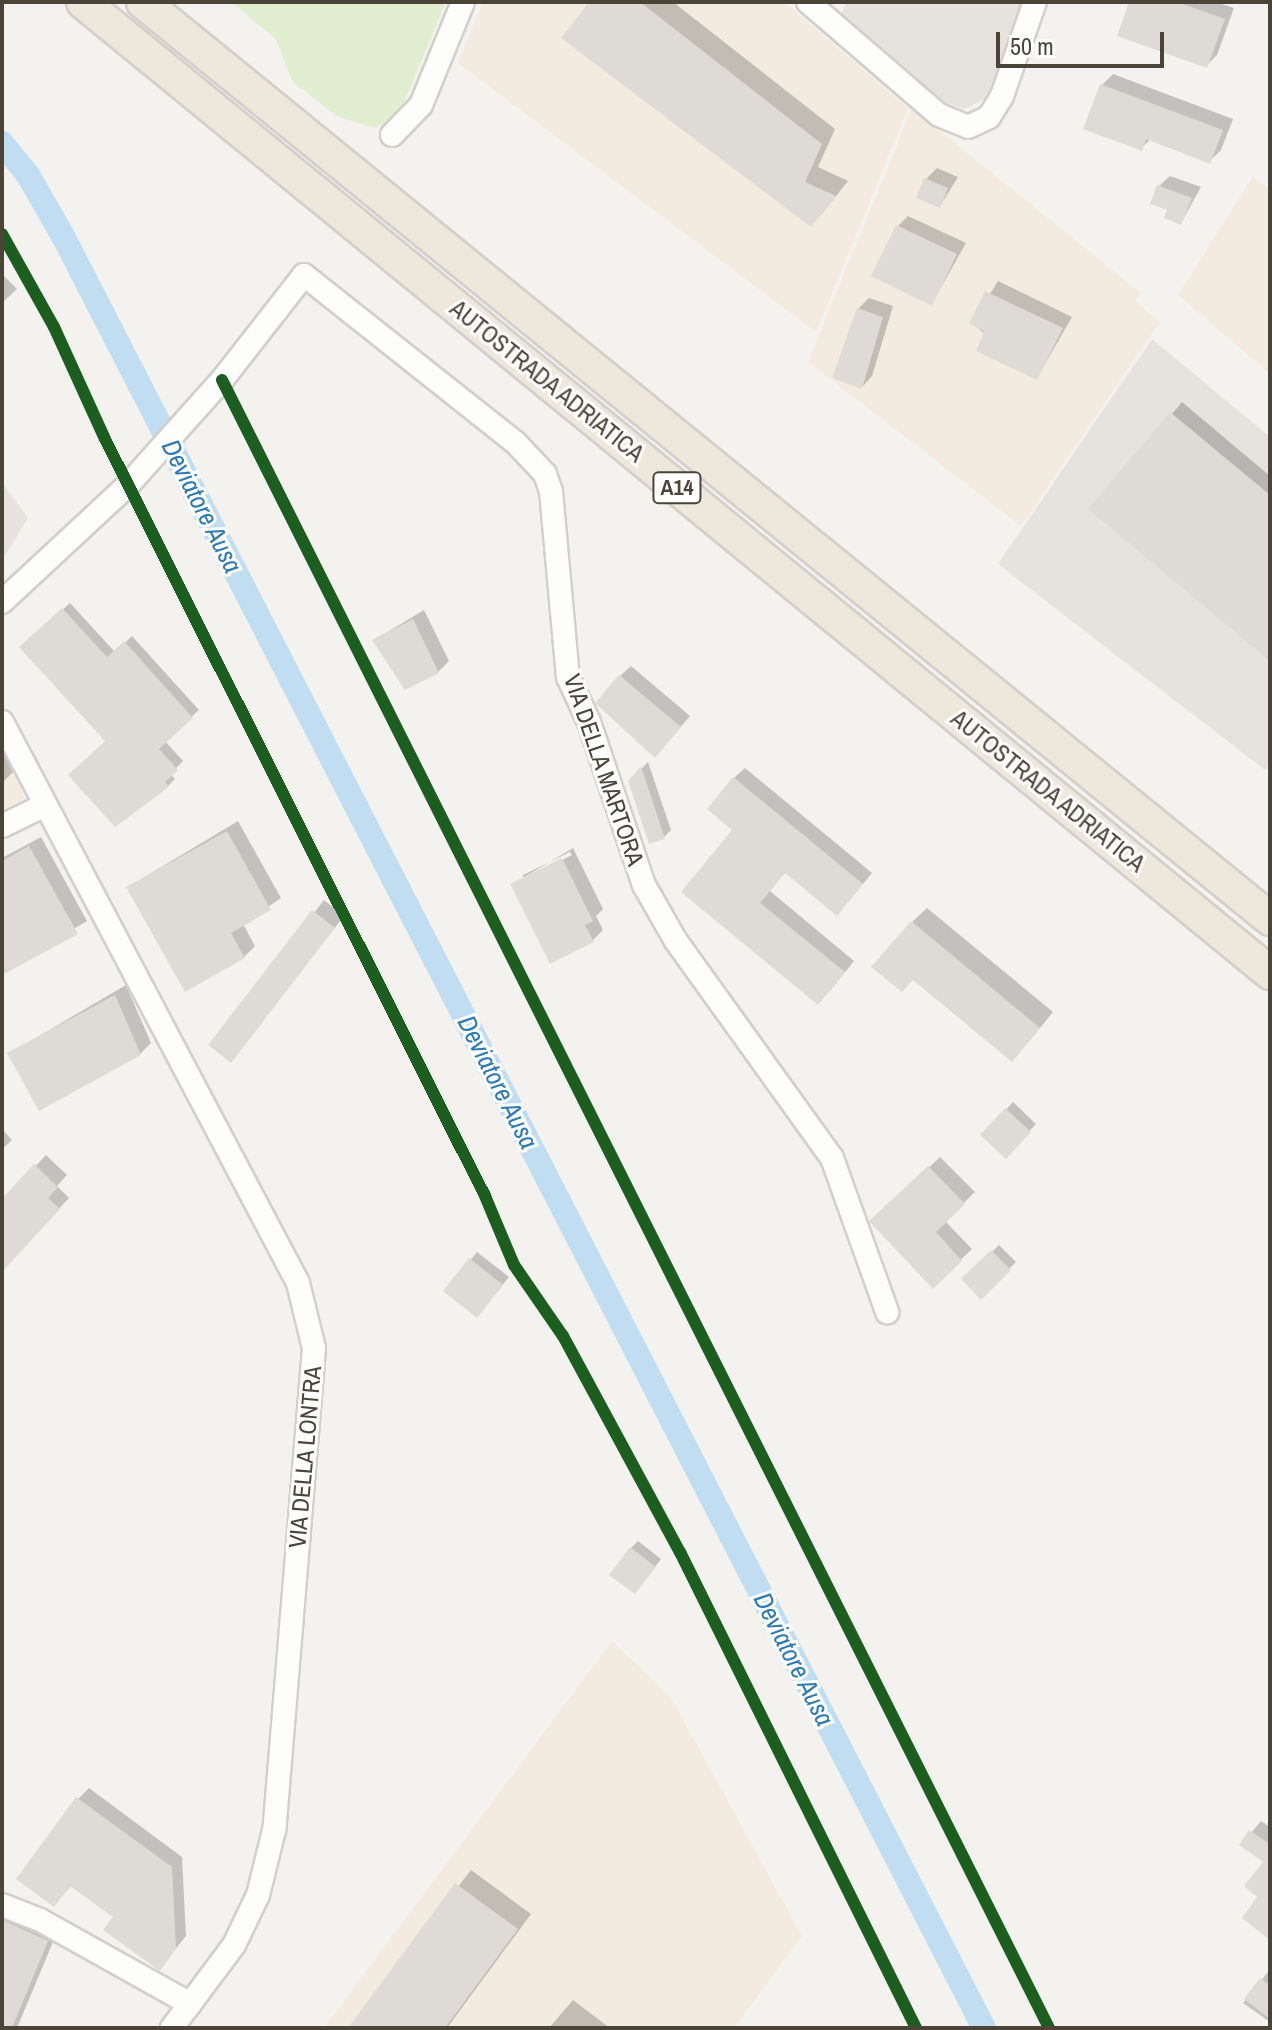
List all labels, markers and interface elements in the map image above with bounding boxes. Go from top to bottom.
scale bar [1000,16,1168,66]
text: 50 m [1010,30,1054,62]
street label: AUTOSTRADA ADRIATICA [443,293,651,469]
water label: Deviatore Ausa [155,433,249,579]
road number: A14 [651,470,703,506]
street label: VIA DELLA MARTORA [557,669,651,871]
street label: AUTOSTRADA ADRIATICA [944,703,1152,879]
water label: Deviatore Ausa [451,1009,545,1155]
street label: VIA DELLA LONTRA [283,1364,327,1550]
water label: Deviatore Ausa [747,1586,841,1732]

